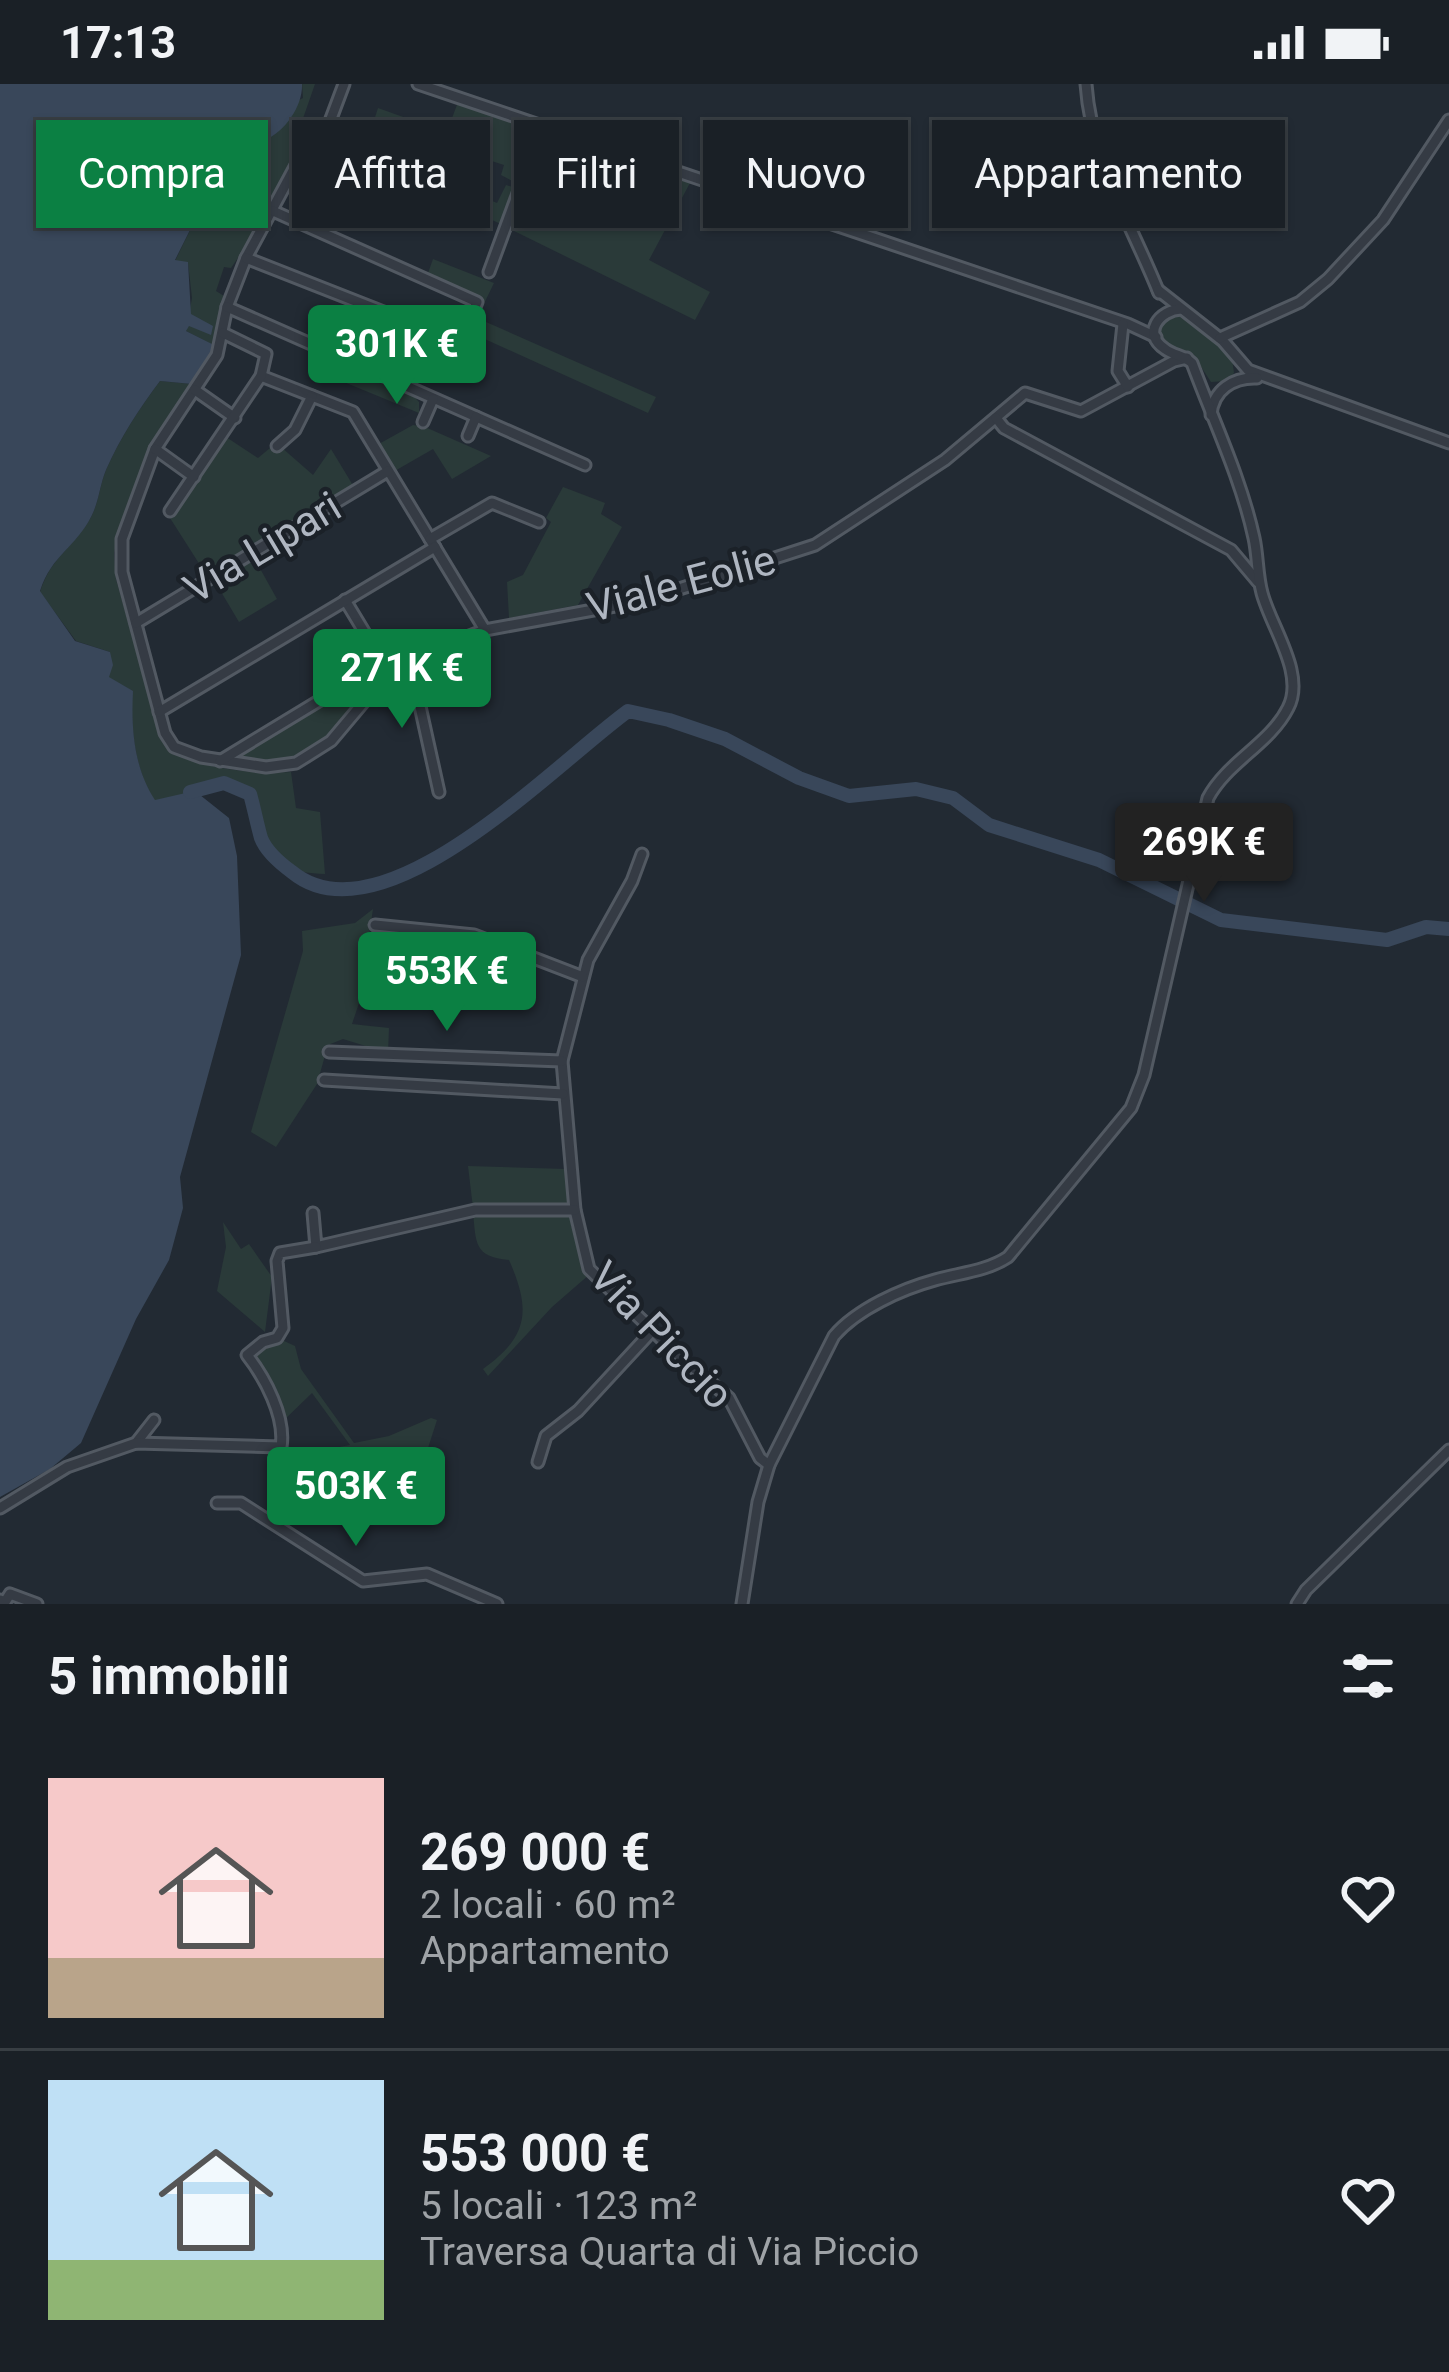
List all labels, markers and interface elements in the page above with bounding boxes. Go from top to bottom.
text: 17:13 [60,16,176,69]
chip: Compra [36,120,268,228]
chip: Affitta [292,120,490,228]
chip: Filtri [514,120,679,228]
chip: Nuovo [703,120,908,228]
chip: Appartamento [932,120,1285,228]
pin: 301K € [299,305,495,407]
text: 301K € [335,321,459,367]
street label: Via Lipari [175,482,349,613]
street label: Viale Eolie [582,535,781,632]
pin: 271K € [304,629,500,731]
text: 271K € [340,645,464,691]
pin: 269K € [1106,803,1302,905]
text: 269K € [1142,819,1266,865]
pin: 553K € [349,932,545,1034]
text: 553K € [385,948,509,994]
street label: Via Piccio [580,1252,744,1419]
pin: 503K € [258,1447,454,1549]
text: 503K € [294,1463,418,1509]
icon: filters [1335,1643,1401,1709]
text: 5 immobili [48,1647,290,1706]
text: 269 000 € [420,1823,650,1882]
icon: home [144,1826,288,1970]
icon: heart [1335,1865,1401,1931]
text: 2 locali · 60 m² [420,1882,675,1928]
text: Appartamento [420,1928,670,1974]
text: 553 000 € [420,2124,650,2183]
icon: home [144,2128,288,2272]
icon: heart [1335,2167,1401,2233]
text: 5 locali · 123 m² [420,2183,697,2229]
text: Traversa Quarta di Via Piccio [420,2229,919,2275]

